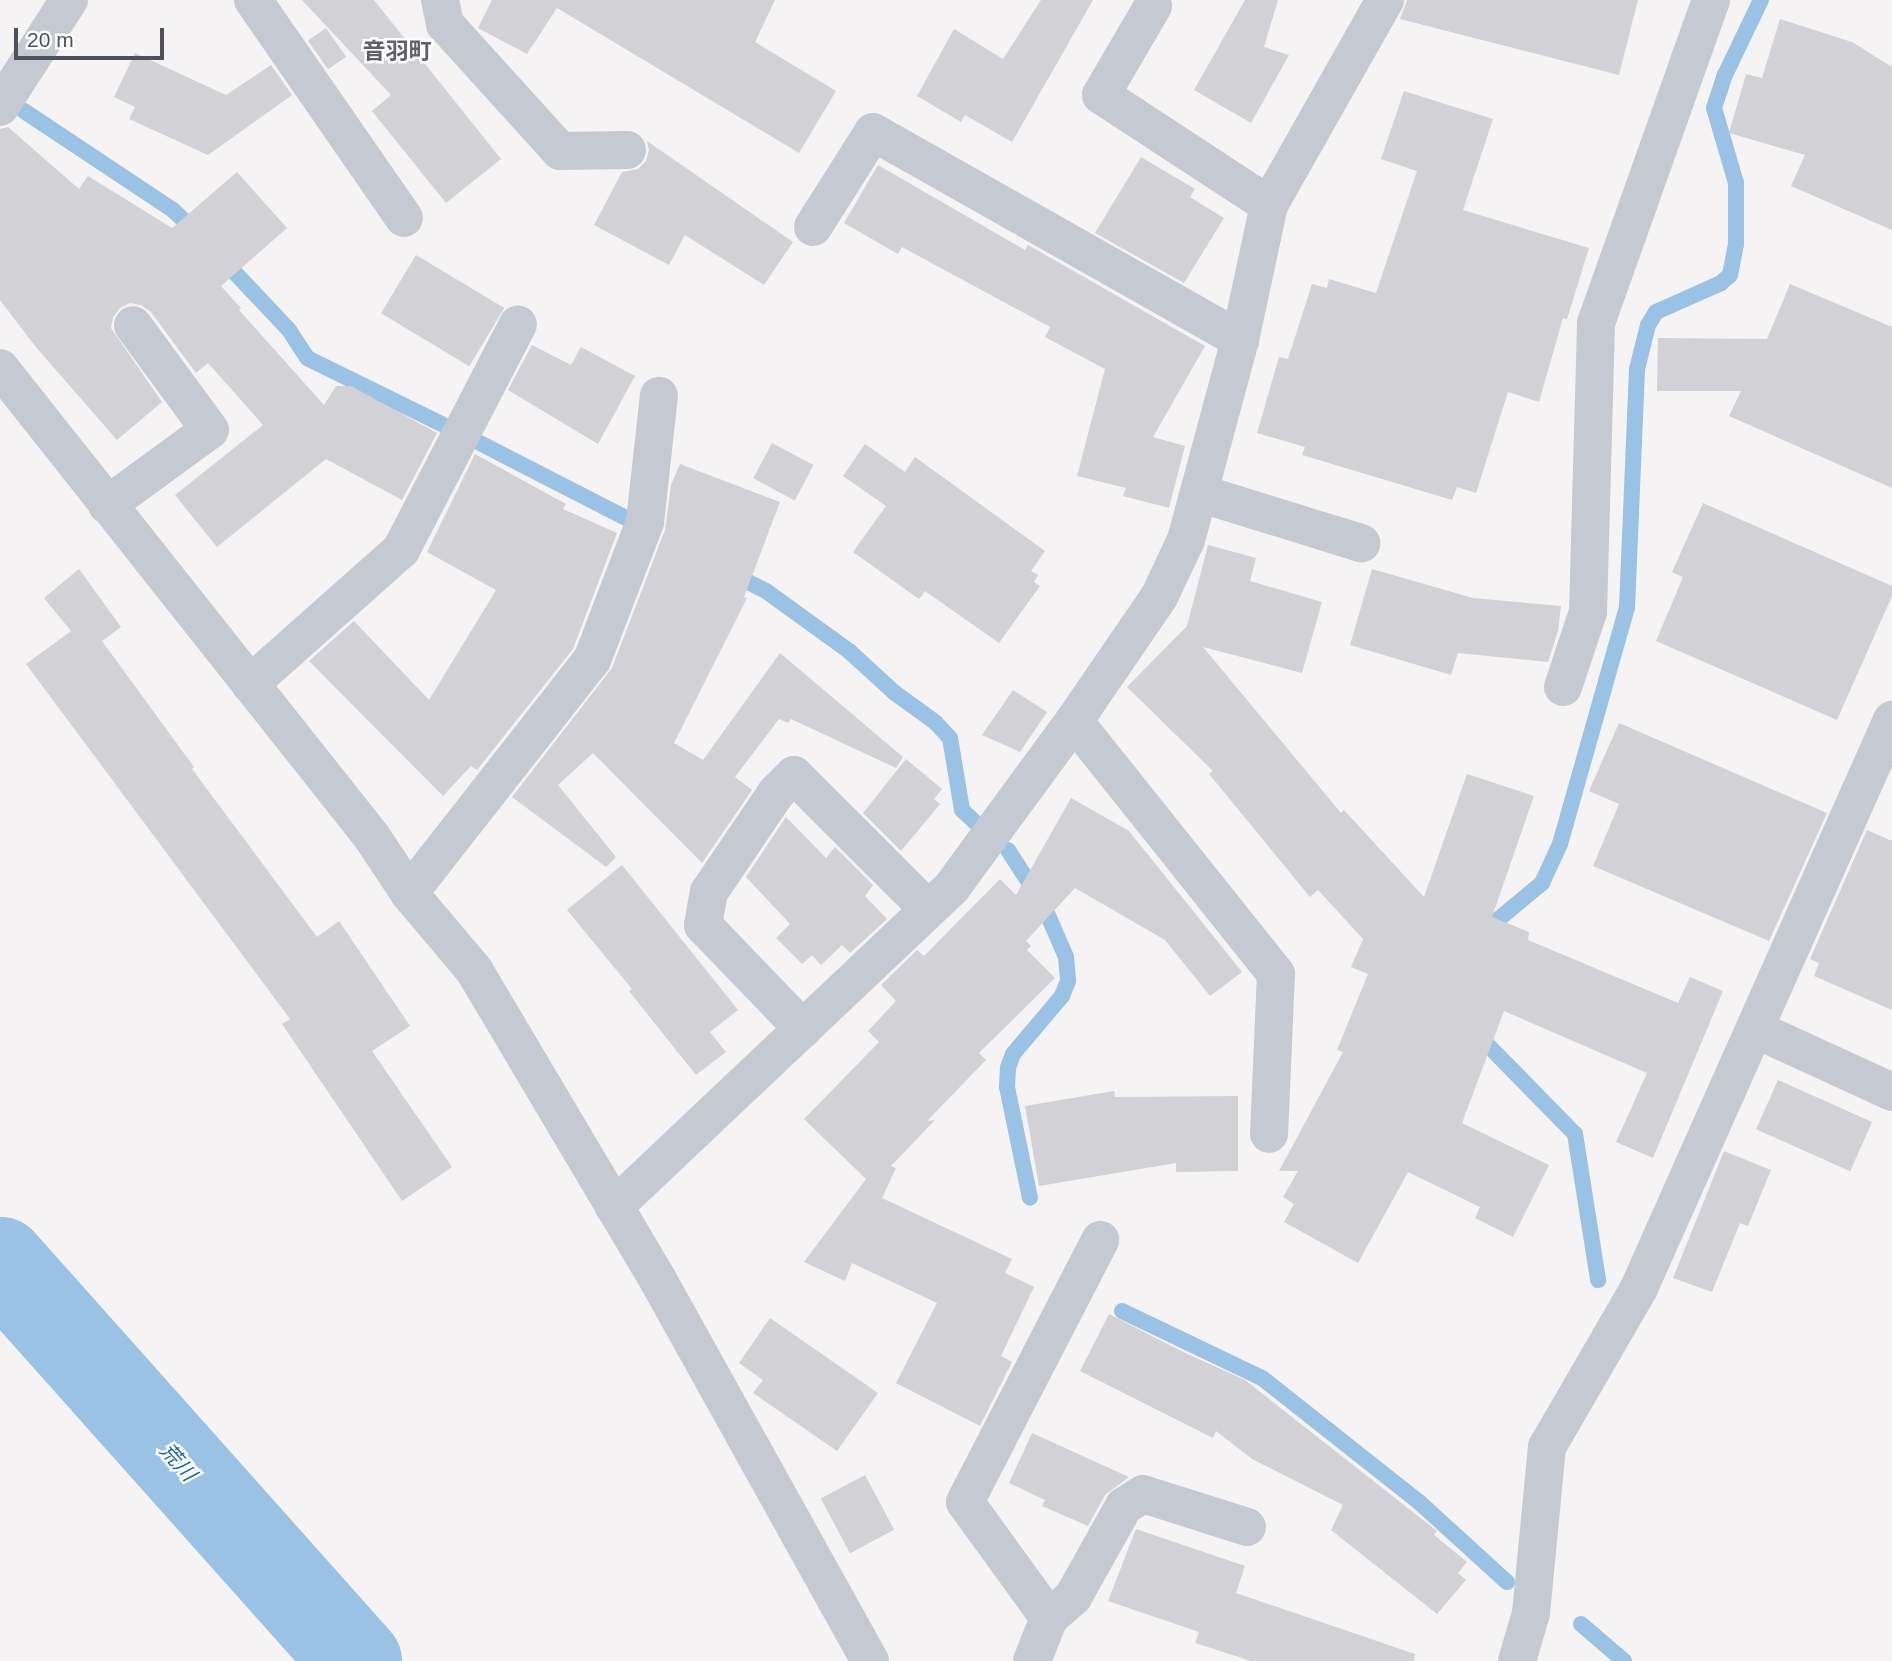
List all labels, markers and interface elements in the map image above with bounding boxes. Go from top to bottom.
scale bar [18,14,168,58]
text: 20 m [27,28,74,51]
district label: 音羽町 [363,37,431,65]
water label: 荒川 [155,1438,201,1486]

